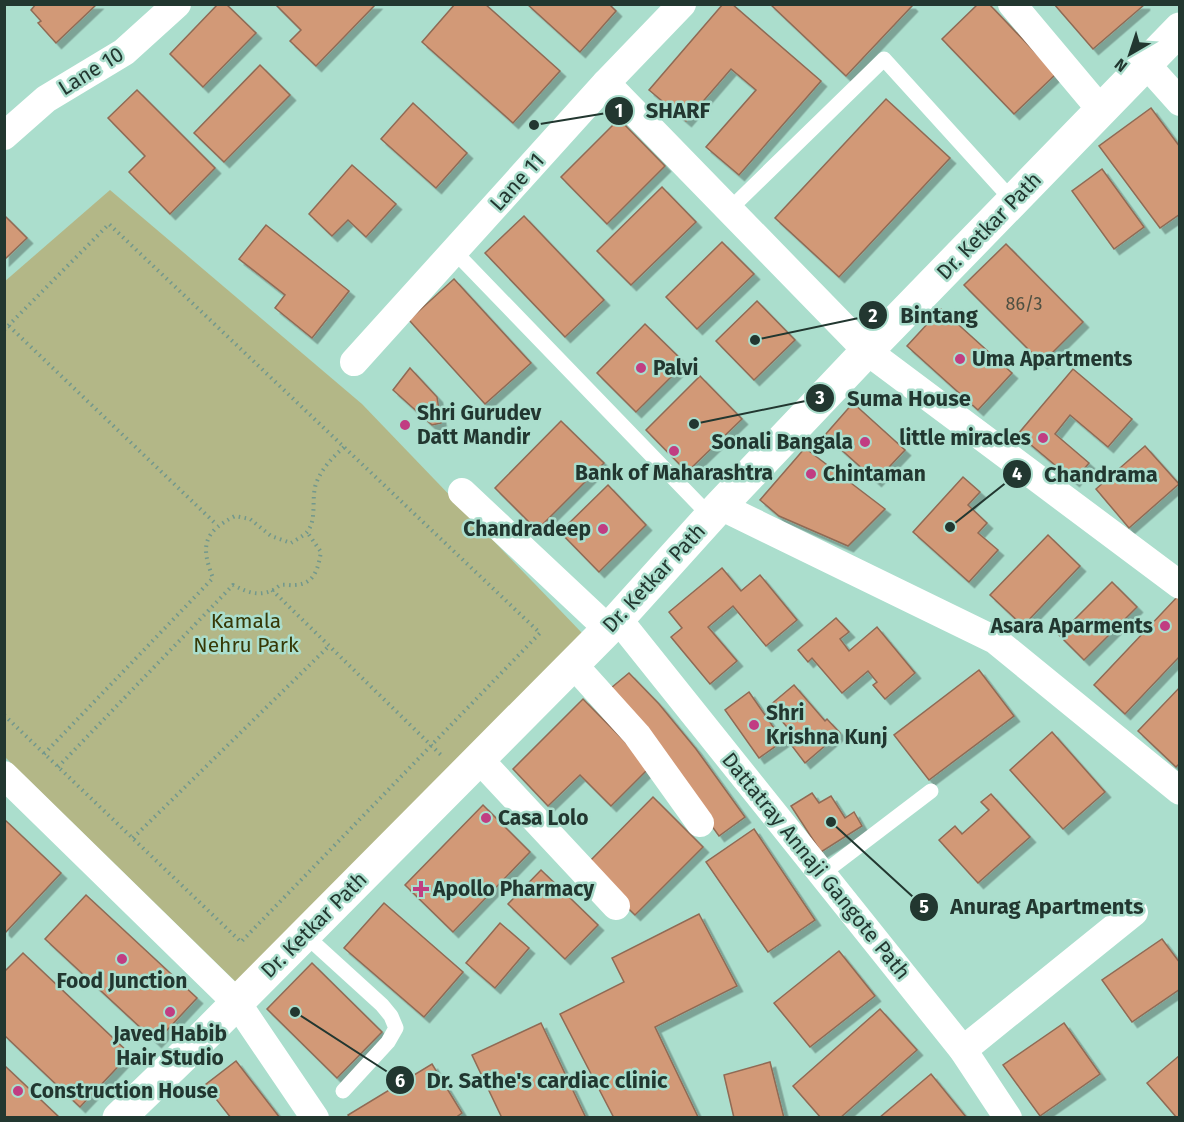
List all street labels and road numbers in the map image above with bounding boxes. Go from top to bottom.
street label: Lane 10 [54,41,128,101]
street label: Lane 11 [484,148,550,216]
street label: Dr. Ketkar Path [931,167,1047,285]
street label: Dr. Ketkar Path [597,518,711,638]
street label: Dattatray Annaji Gangote Path [716,747,916,985]
street label: Dr. Ketkar Path [255,866,373,984]

